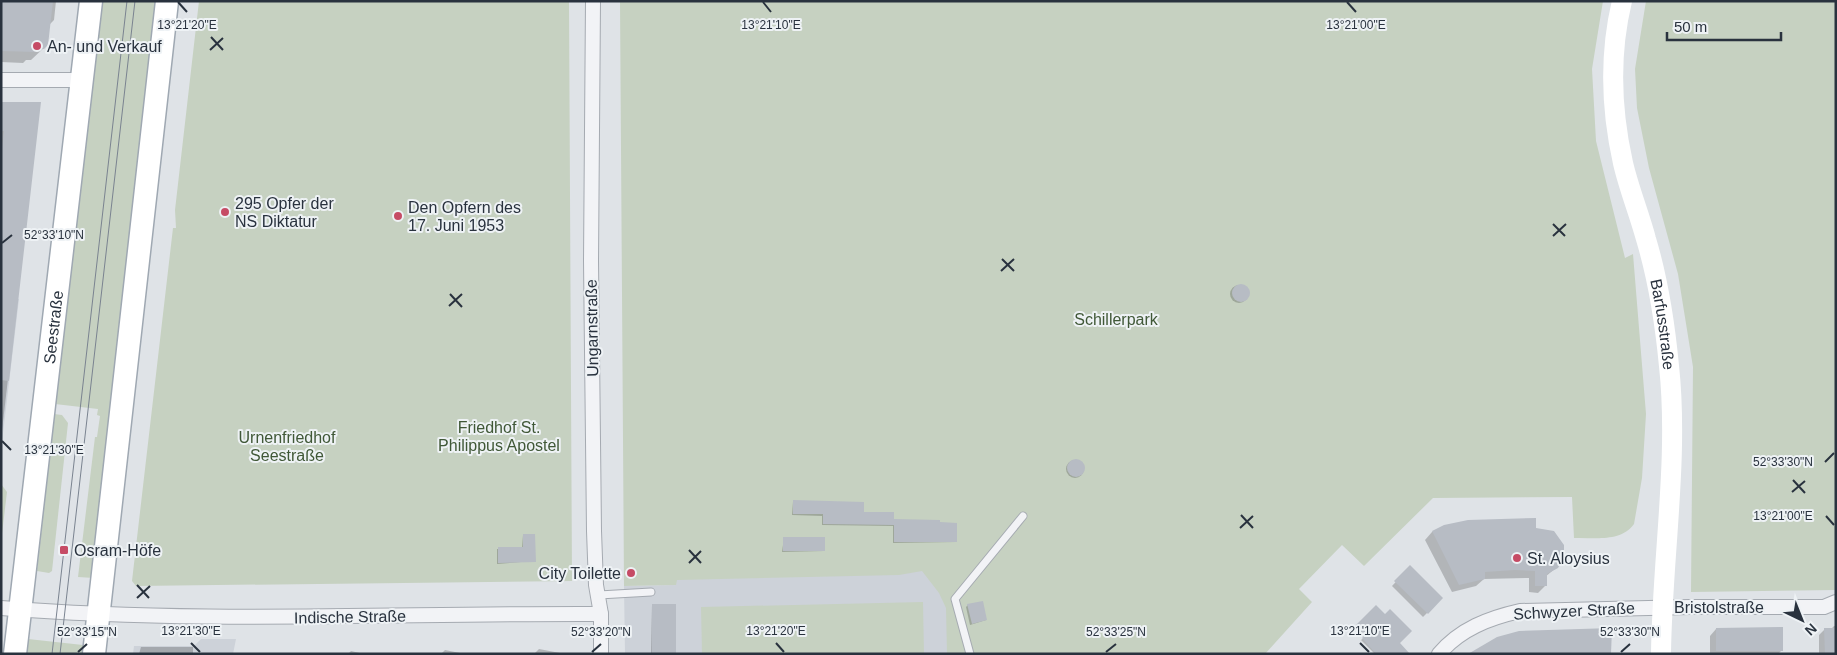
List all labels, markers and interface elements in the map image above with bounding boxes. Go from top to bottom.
scale bar [1667,10,1781,42]
text: 13°21'20"E [157,18,217,32]
text: 13°21'10"E [741,18,801,32]
text: 13°21'00"E [1326,18,1386,32]
text: 50 m [1674,18,1707,35]
place label: An- und Verkauf [47,38,162,55]
marker: An- und Verkauf [31,40,43,52]
place label: 295 Opfer der NS Diktatur [235,195,334,230]
place label: Den Opfern des 17. Juni 1953 [408,199,521,234]
marker: 295 Opfer der NS Diktatur [219,206,231,218]
marker: Den Opfern des 17. Juni 1953 [392,210,404,222]
text: 52°33'10"N [24,228,84,242]
street label: Barfusstraße [1648,277,1678,371]
street label: Ungarnstraße [583,279,601,377]
street label: Seestraße [40,289,66,365]
park label: Schillerpark [1074,311,1159,328]
park label: Friedhof St. Philippus Apostel [438,419,560,454]
park label: Urnenfriedhof Seestraße [239,429,336,464]
text: 13°21'30"E [24,443,84,457]
text: 52°33'30"N [1753,455,1813,469]
text: 13°21'00"E [1753,509,1813,523]
place label: Osram-Höfe [74,542,161,559]
marker: Osram-Höfe [58,544,70,556]
place label: St. Aloysius [1527,550,1610,567]
marker: St. Aloysius [1511,552,1523,564]
place label: City Toilette [539,565,621,582]
marker: City Toilette [625,567,637,579]
north arrow [1777,595,1827,645]
street label: Schwyzer Straße [1513,599,1635,623]
street label: Bristolstraße [1674,599,1764,616]
street label: Indische Straße [294,608,406,626]
text: N [1802,620,1820,639]
text: 13°21'30"E [161,624,221,638]
text: 13°21'20"E [746,624,806,638]
text: 13°21'10"E [1330,624,1390,638]
text: 52°33'15"N [57,625,117,639]
text: 52°33'20"N [571,625,631,639]
text: 52°33'25"N [1086,625,1146,639]
text: 52°33'30"N [1600,625,1660,639]

